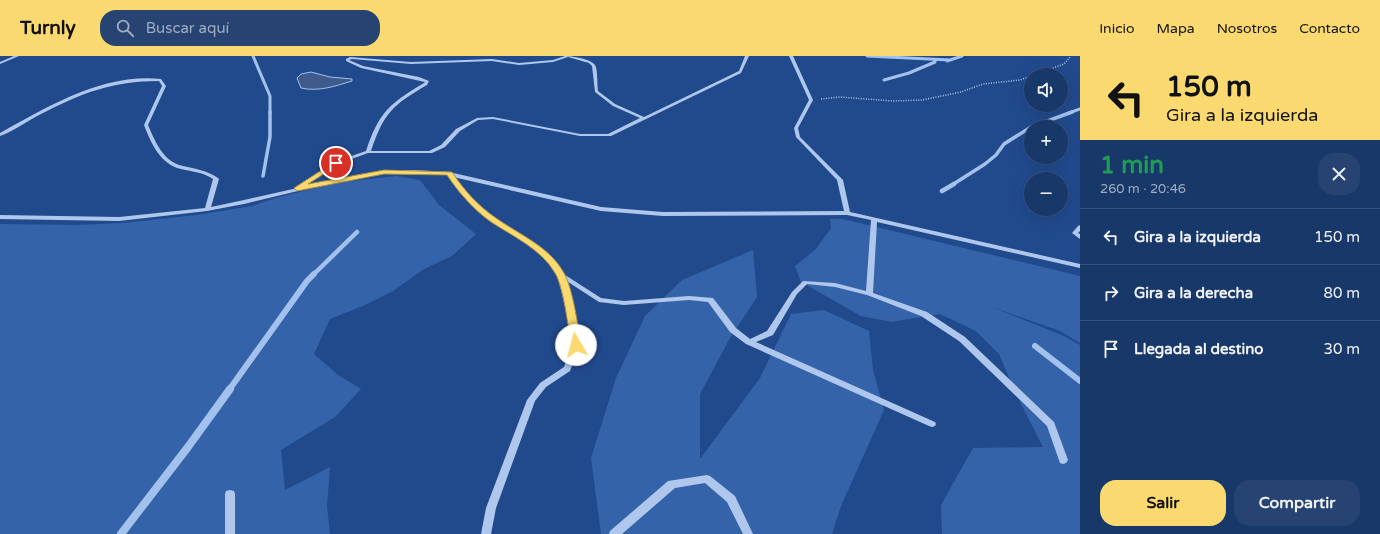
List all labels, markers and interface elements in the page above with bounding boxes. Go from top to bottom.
search box [100,10,380,46]
text: Turnly [20,17,76,39]
icon: search [114,17,136,39]
text: Buscar aquí [146,19,229,37]
text: Inicio [1099,20,1135,37]
text: Mapa [1157,20,1195,37]
text: Nosotros [1217,20,1277,37]
text: Contacto [1299,20,1360,37]
map controls [1024,68,1068,216]
button: sound [1024,68,1068,112]
text: 150 m [1166,70,1252,104]
icon: left [1100,72,1152,124]
text: Gira a la izquierda [1166,104,1318,126]
button: + [1024,120,1068,164]
pin [319,146,353,180]
text: 1 min [1100,151,1164,180]
icon: arrive [325,152,347,174]
button: close [1318,153,1360,195]
button: − [1024,172,1068,216]
text: 260 m · 20:46 [1100,181,1186,197]
icon: left [1100,226,1122,248]
text: Gira a la izquierda [1134,228,1261,246]
text: 150 m [1314,228,1360,246]
icon: right [1100,282,1122,304]
text: Gira a la derecha [1134,284,1253,302]
text: 80 m [1323,284,1360,302]
position arrow [555,324,597,366]
icon: arrive [1100,338,1122,360]
text: Llegada al destino [1134,340,1263,358]
text: 30 m [1323,340,1360,358]
button: Salir [1100,480,1226,526]
button: Compartir [1234,480,1360,526]

